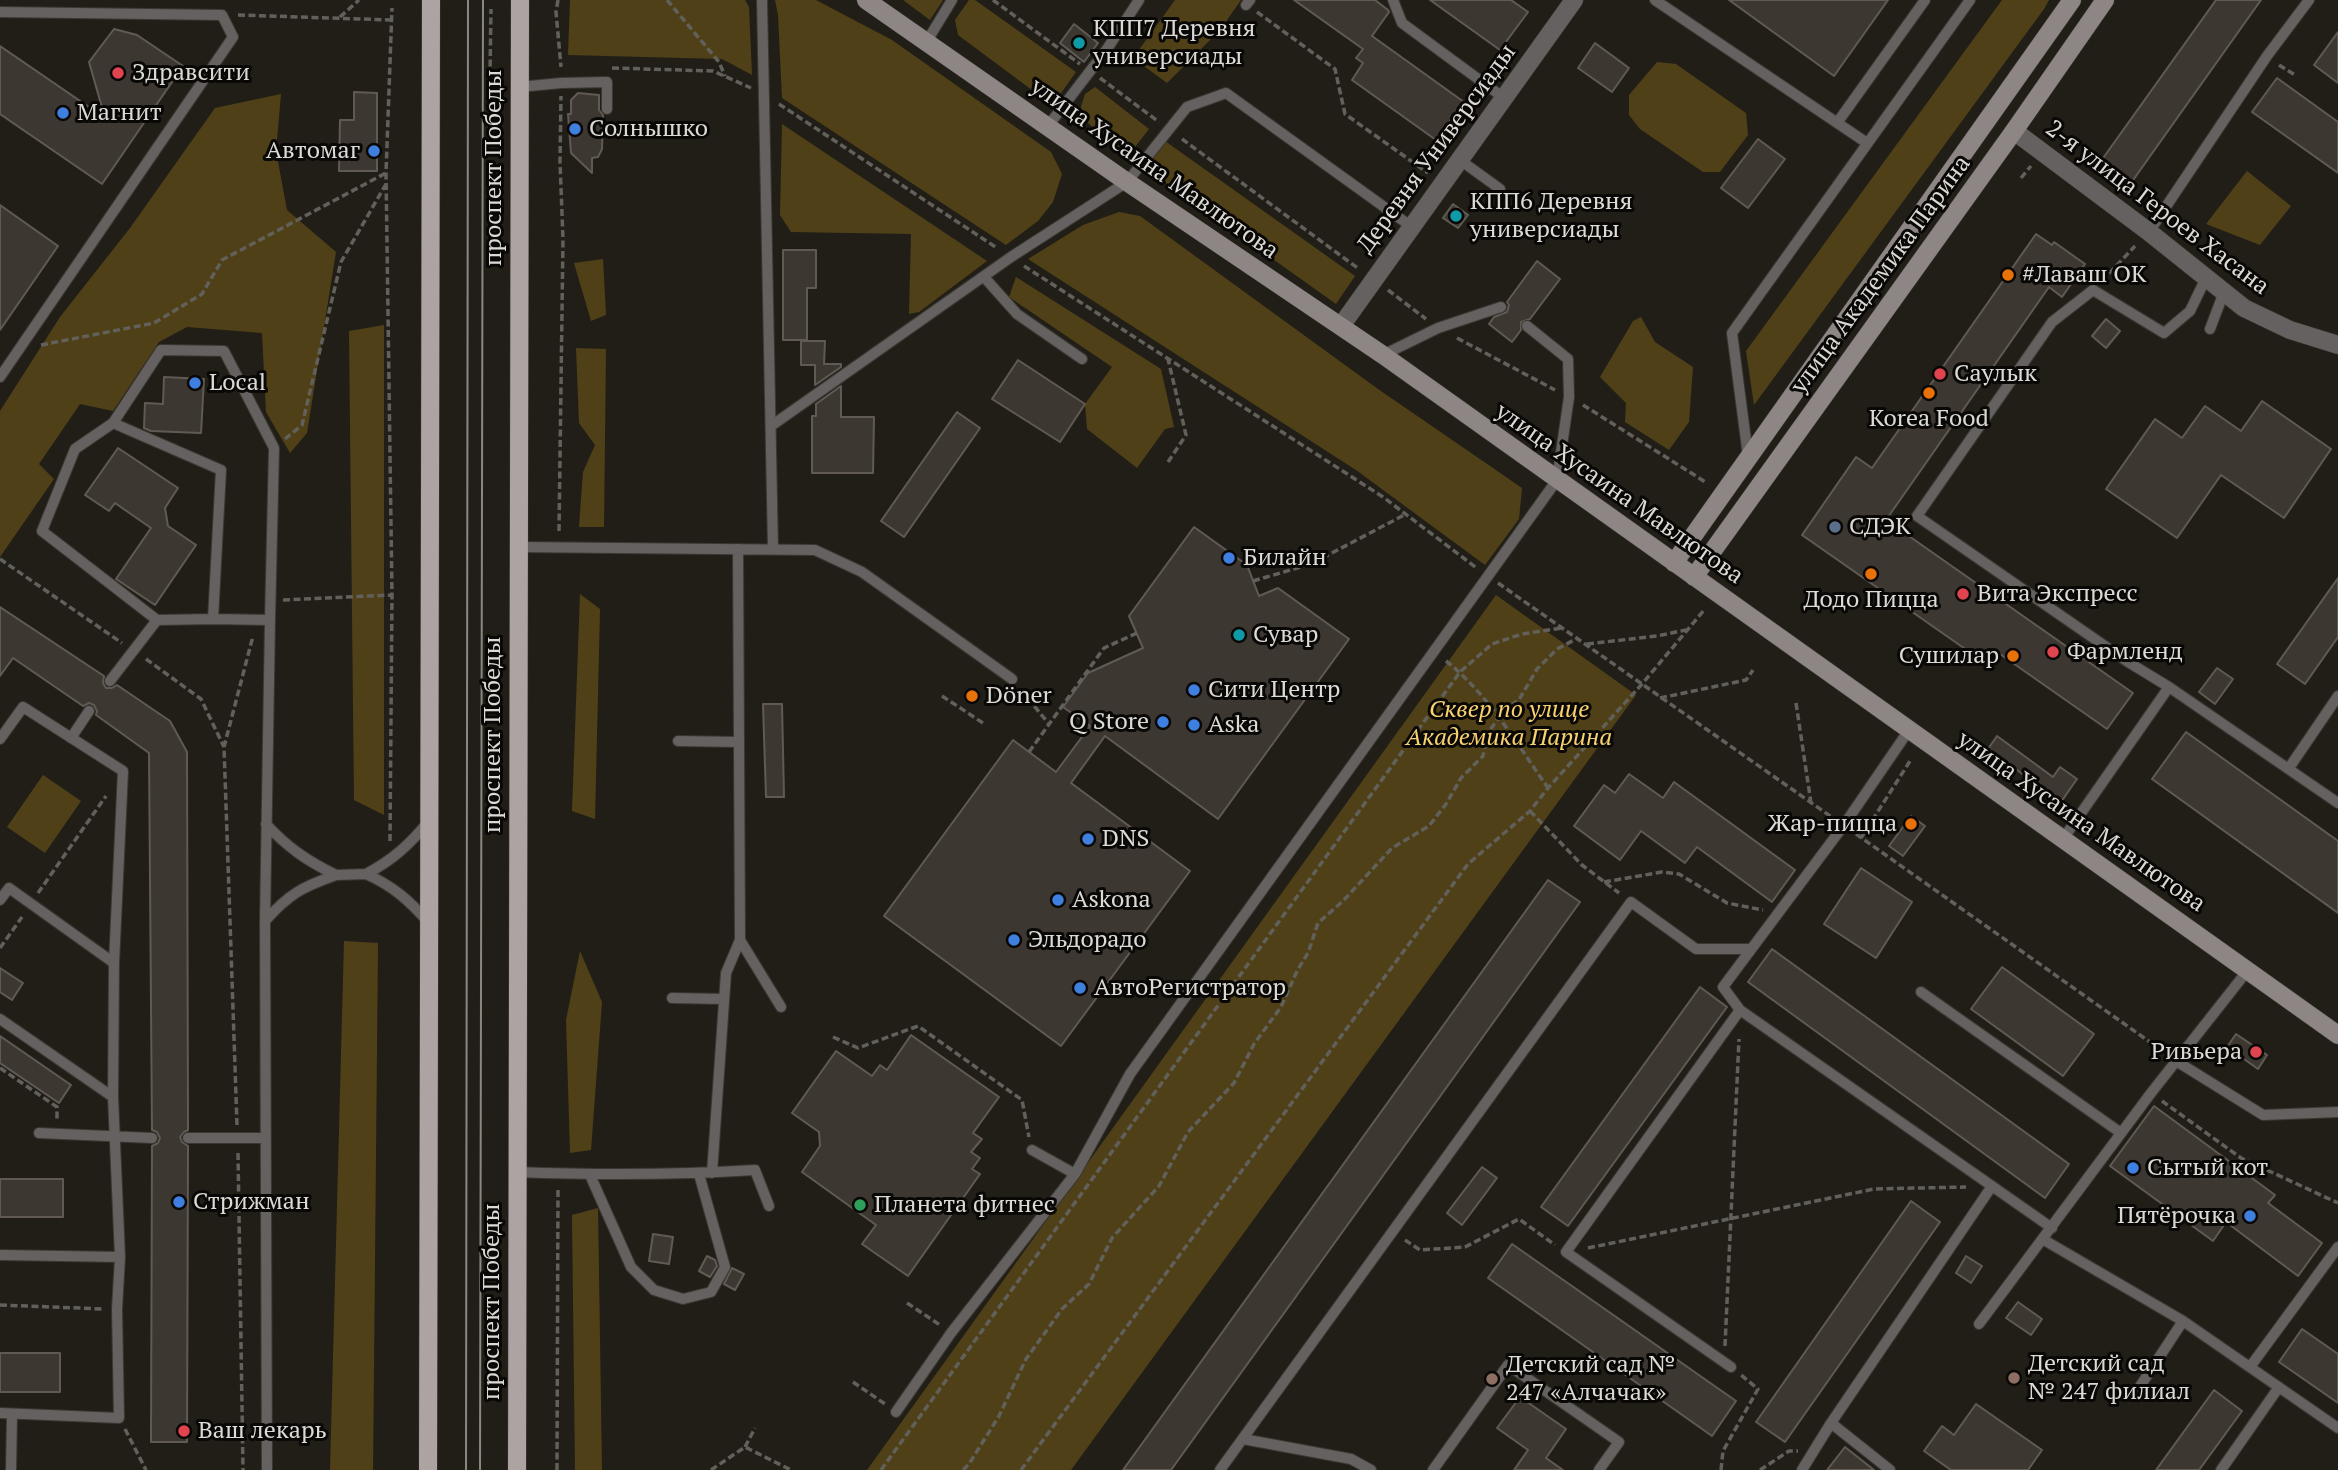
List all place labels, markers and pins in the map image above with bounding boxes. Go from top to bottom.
place label: КПП7 Деревня универсиады [1093,15,1255,71]
marker: КПП7 Деревня универсиады [1071,35,1087,51]
place label: Здравсити [132,59,250,87]
marker: Здравсити [110,65,126,81]
place label: Магнит [77,99,162,127]
marker: Магнит [55,105,71,121]
place label: Солнышко [589,115,708,143]
marker: Солнышко [567,121,583,137]
place label: Автомаг [266,137,360,165]
marker: Автомаг [366,143,382,159]
place label: КПП6 Деревня универсиады [1470,188,1632,244]
marker: КПП6 Деревня универсиады [1448,208,1464,224]
place label: #Лаваш ОК [2022,261,2146,289]
marker: #Лаваш ОК [2000,267,2016,283]
place label: Саулык [1954,360,2037,388]
marker: Саулык [1932,366,1948,382]
place label: Local [209,369,266,397]
marker: Local [187,375,203,391]
marker: Korea Food [1921,385,1937,401]
place label: Korea Food [1869,405,1989,433]
place label: СДЭК [1849,513,1911,541]
marker: СДЭК [1827,519,1843,535]
place label: Билайн [1243,544,1327,572]
marker: Билайн [1221,550,1237,566]
marker: Додо Пицца [1863,566,1879,582]
place label: Вита Экспресс [1977,580,2138,608]
place label: Додо Пицца [1803,586,1939,614]
marker: Вита Экспресс [1955,586,1971,602]
place label: Сувар [1253,621,1318,649]
marker: Сувар [1231,627,1247,643]
place label: Фармленд [2067,638,2183,666]
place label: Сушилар [1899,642,1999,670]
marker: Фармленд [2045,644,2061,660]
marker: Сушилар [2005,648,2021,664]
place label: Сити Центр [1208,676,1340,704]
place label: Döner [986,682,1052,710]
marker: Сити Центр [1186,682,1202,698]
marker: Döner [964,688,980,704]
place label: Q Store [1069,708,1149,736]
place label: Aska [1208,711,1259,739]
marker: Q Store [1155,714,1171,730]
marker: Aska [1186,717,1202,733]
place label: Жар-пицца [1767,810,1897,838]
marker: Жар-пицца [1903,816,1919,832]
place label: DNS [1102,825,1149,853]
marker: DNS [1080,831,1096,847]
place label: Askona [1072,886,1151,914]
marker: Askona [1050,892,1066,908]
place label: Эльдорадо [1028,926,1147,954]
marker: Эльдорадо [1006,932,1022,948]
place label: АвтоРегистратор [1094,974,1286,1002]
marker: АвтоРегистратор [1072,980,1088,996]
place label: Ривьера [2151,1038,2242,1066]
marker: Ривьера [2248,1044,2264,1060]
place label: Сытый кот [2147,1154,2268,1182]
marker: Сытый кот [2125,1160,2141,1176]
place label: Стрижман [193,1188,310,1216]
place label: Планета фитнес [874,1191,1055,1219]
marker: Стрижман [171,1194,187,1210]
marker: Планета фитнес [852,1197,868,1213]
place label: Пятёрочка [2117,1202,2236,1230]
marker: Пятёрочка [2242,1208,2258,1224]
place label: Детский сад № 247 филиал [2028,1350,2190,1406]
place label: Детский сад № 247 «Алчачак» [1506,1351,1675,1407]
marker: Детский сад № 247 филиал [2006,1370,2022,1386]
marker: Детский сад № 247 «Алчачак» [1484,1371,1500,1387]
place label: Ваш лекарь [198,1417,327,1445]
marker: Ваш лекарь [176,1423,192,1439]

